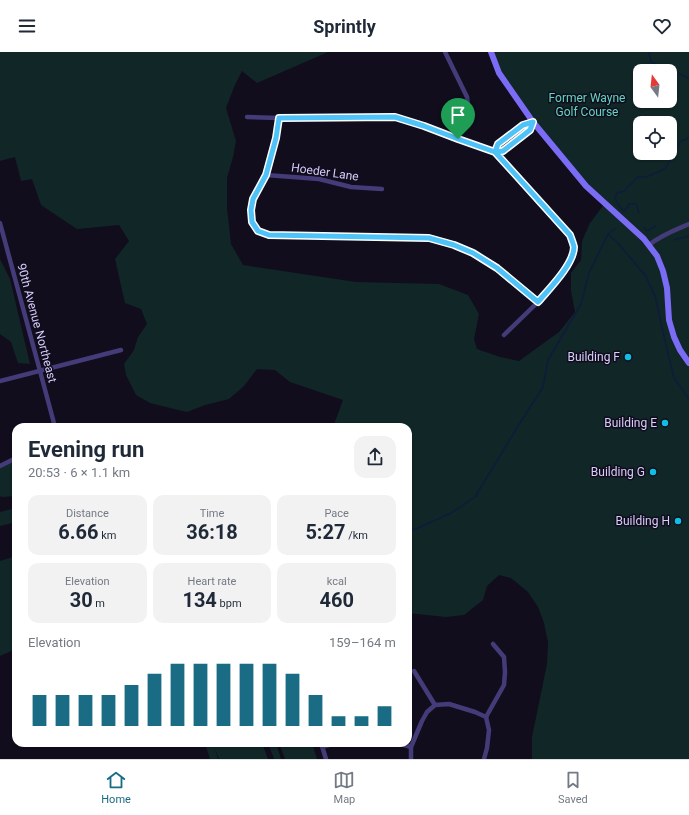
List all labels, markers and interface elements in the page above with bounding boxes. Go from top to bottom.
icon: menu [16,15,38,37]
icon: heart [651,15,673,37]
text: Sprintly [313,16,376,37]
north arrow [633,64,677,108]
map controls [633,64,677,160]
park label: Former Wayne Golf Course [549,91,625,119]
pin [441,98,475,139]
icon: arrive [447,104,469,126]
button: locate [633,116,677,160]
street label: Hoeder Lane [290,160,360,184]
street label: 90th Avenue Northeast [14,262,60,384]
place label: Building F [567,350,620,364]
marker: Building F [623,352,633,362]
place label: Building E [604,416,657,430]
marker: Building E [660,418,670,428]
button: share [354,436,396,478]
text: Evening run [28,437,144,462]
text: 20:53 · 6 × 1.1 km [28,465,130,480]
place label: Building G [591,465,645,479]
marker: Building G [648,467,658,477]
text: Distance [66,507,109,520]
text: Time [200,507,224,520]
text: Pace [324,507,349,520]
place label: Building H [615,514,670,528]
marker: Building H [673,516,683,526]
text: 6.66 [58,520,98,544]
text: 36:18 [186,520,238,544]
text: 5:27 [305,520,345,544]
text: km [98,529,116,542]
text: /km [345,529,368,542]
text: Elevation [65,575,110,588]
text: Heart rate [188,575,236,588]
text: kcal [327,575,347,588]
text: 30 [70,588,93,612]
text: 134 [182,588,217,612]
text: 460 [319,588,354,612]
text: m [93,597,105,610]
text: bpm [217,597,242,610]
text: Elevation [28,635,81,650]
text: 159–164 m [329,635,396,650]
tab: Home [101,769,131,806]
tab: Map [333,769,355,806]
tab: Saved [558,769,588,806]

